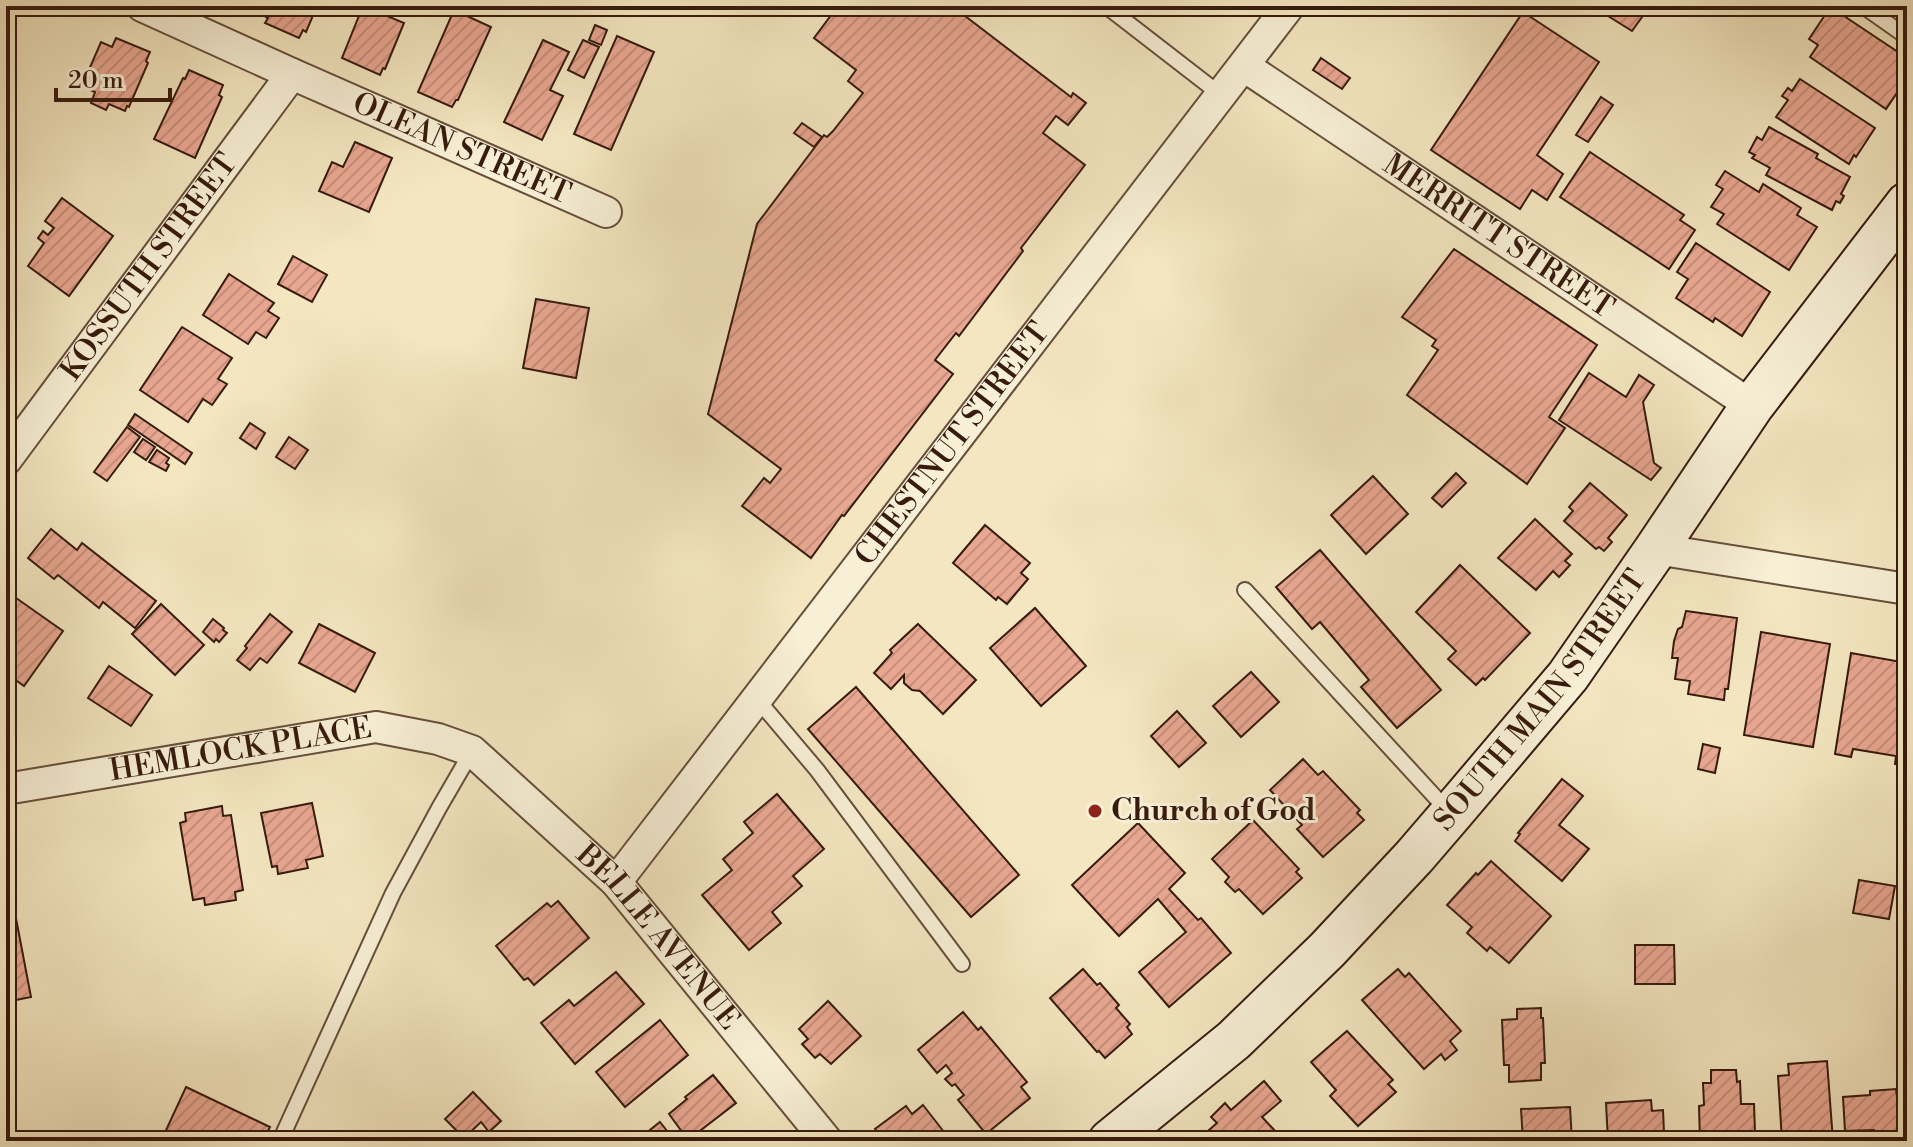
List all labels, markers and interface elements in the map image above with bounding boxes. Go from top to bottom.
scale bar [56,52,170,102]
text: 20 m [68,66,124,96]
street label: OLEAN STREET [347,84,577,213]
street label: MERRITT STREET [1376,145,1621,327]
street label: KOSSUTH STREET [52,146,246,388]
street label: CHESTNUT STREET [847,315,1058,574]
street label: SOUTH MAIN STREET [1426,563,1655,839]
street label: HEMLOCK PLACE [107,709,375,790]
place label: Church of God [1111,792,1316,830]
marker: Church of God [1086,802,1104,820]
street label: BELLE AVENUE [567,835,748,1038]

